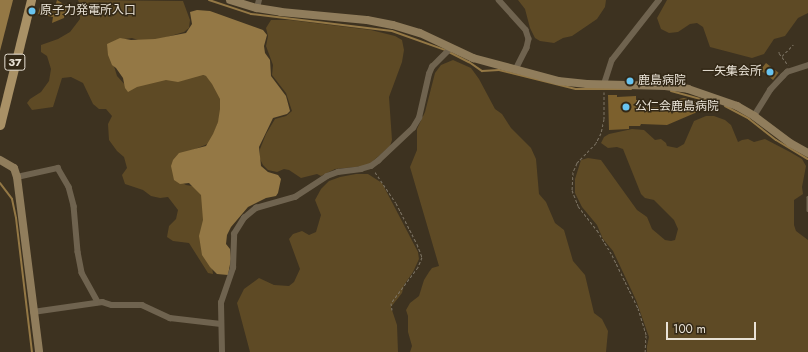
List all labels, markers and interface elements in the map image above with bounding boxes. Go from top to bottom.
place label: 原子力発電所入口 [40,4,136,18]
marker: 原子力発電所入口 [27,6,37,16]
road number: 37 [4,53,26,71]
place label: 一矢集会所 [702,65,762,79]
marker: 一矢集会所 [765,67,775,77]
place label: 鹿島病院 [638,74,686,88]
marker: 鹿島病院 [625,76,635,86]
place label: 公仁会鹿島病院 [635,100,719,114]
marker: 公仁会鹿島病院 [620,101,632,113]
scale bar [668,314,758,340]
text: 100 m [673,320,706,338]

